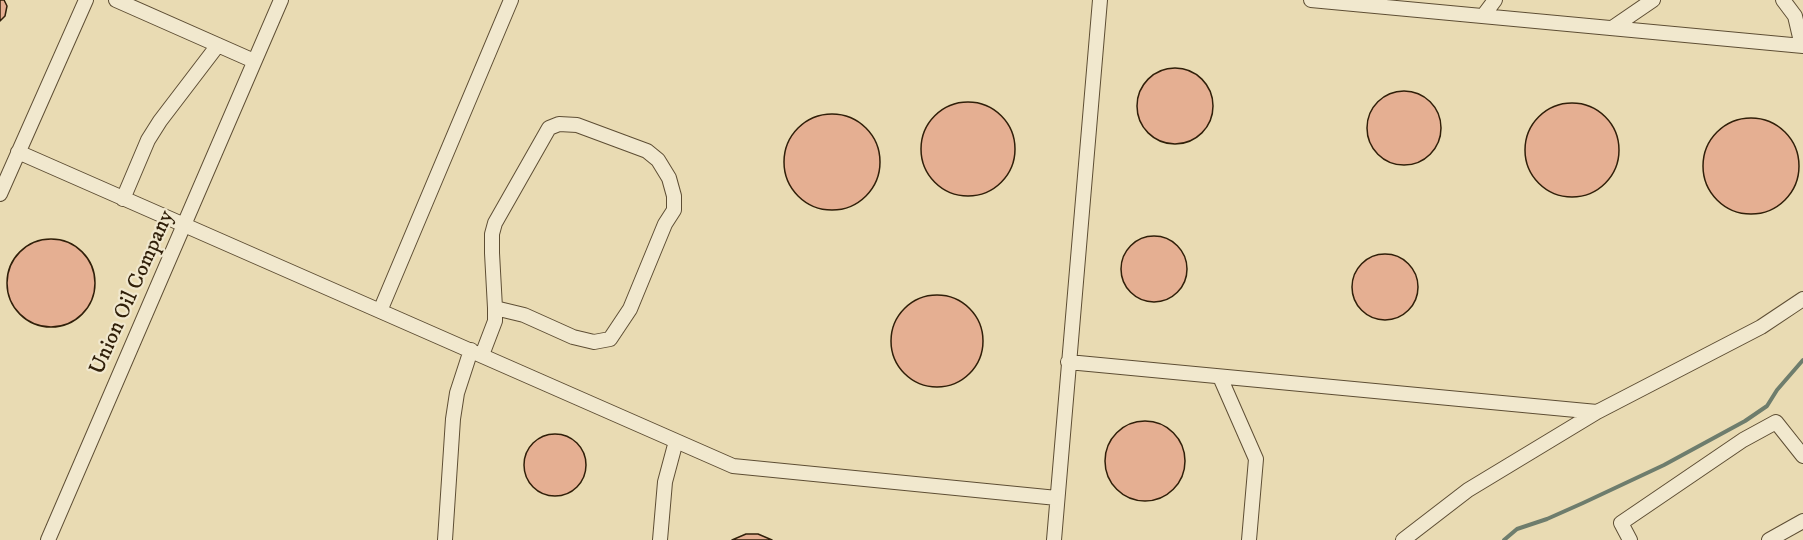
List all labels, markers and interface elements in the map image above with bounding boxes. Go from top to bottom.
street label: Union Oil Company [85,207,181,379]

